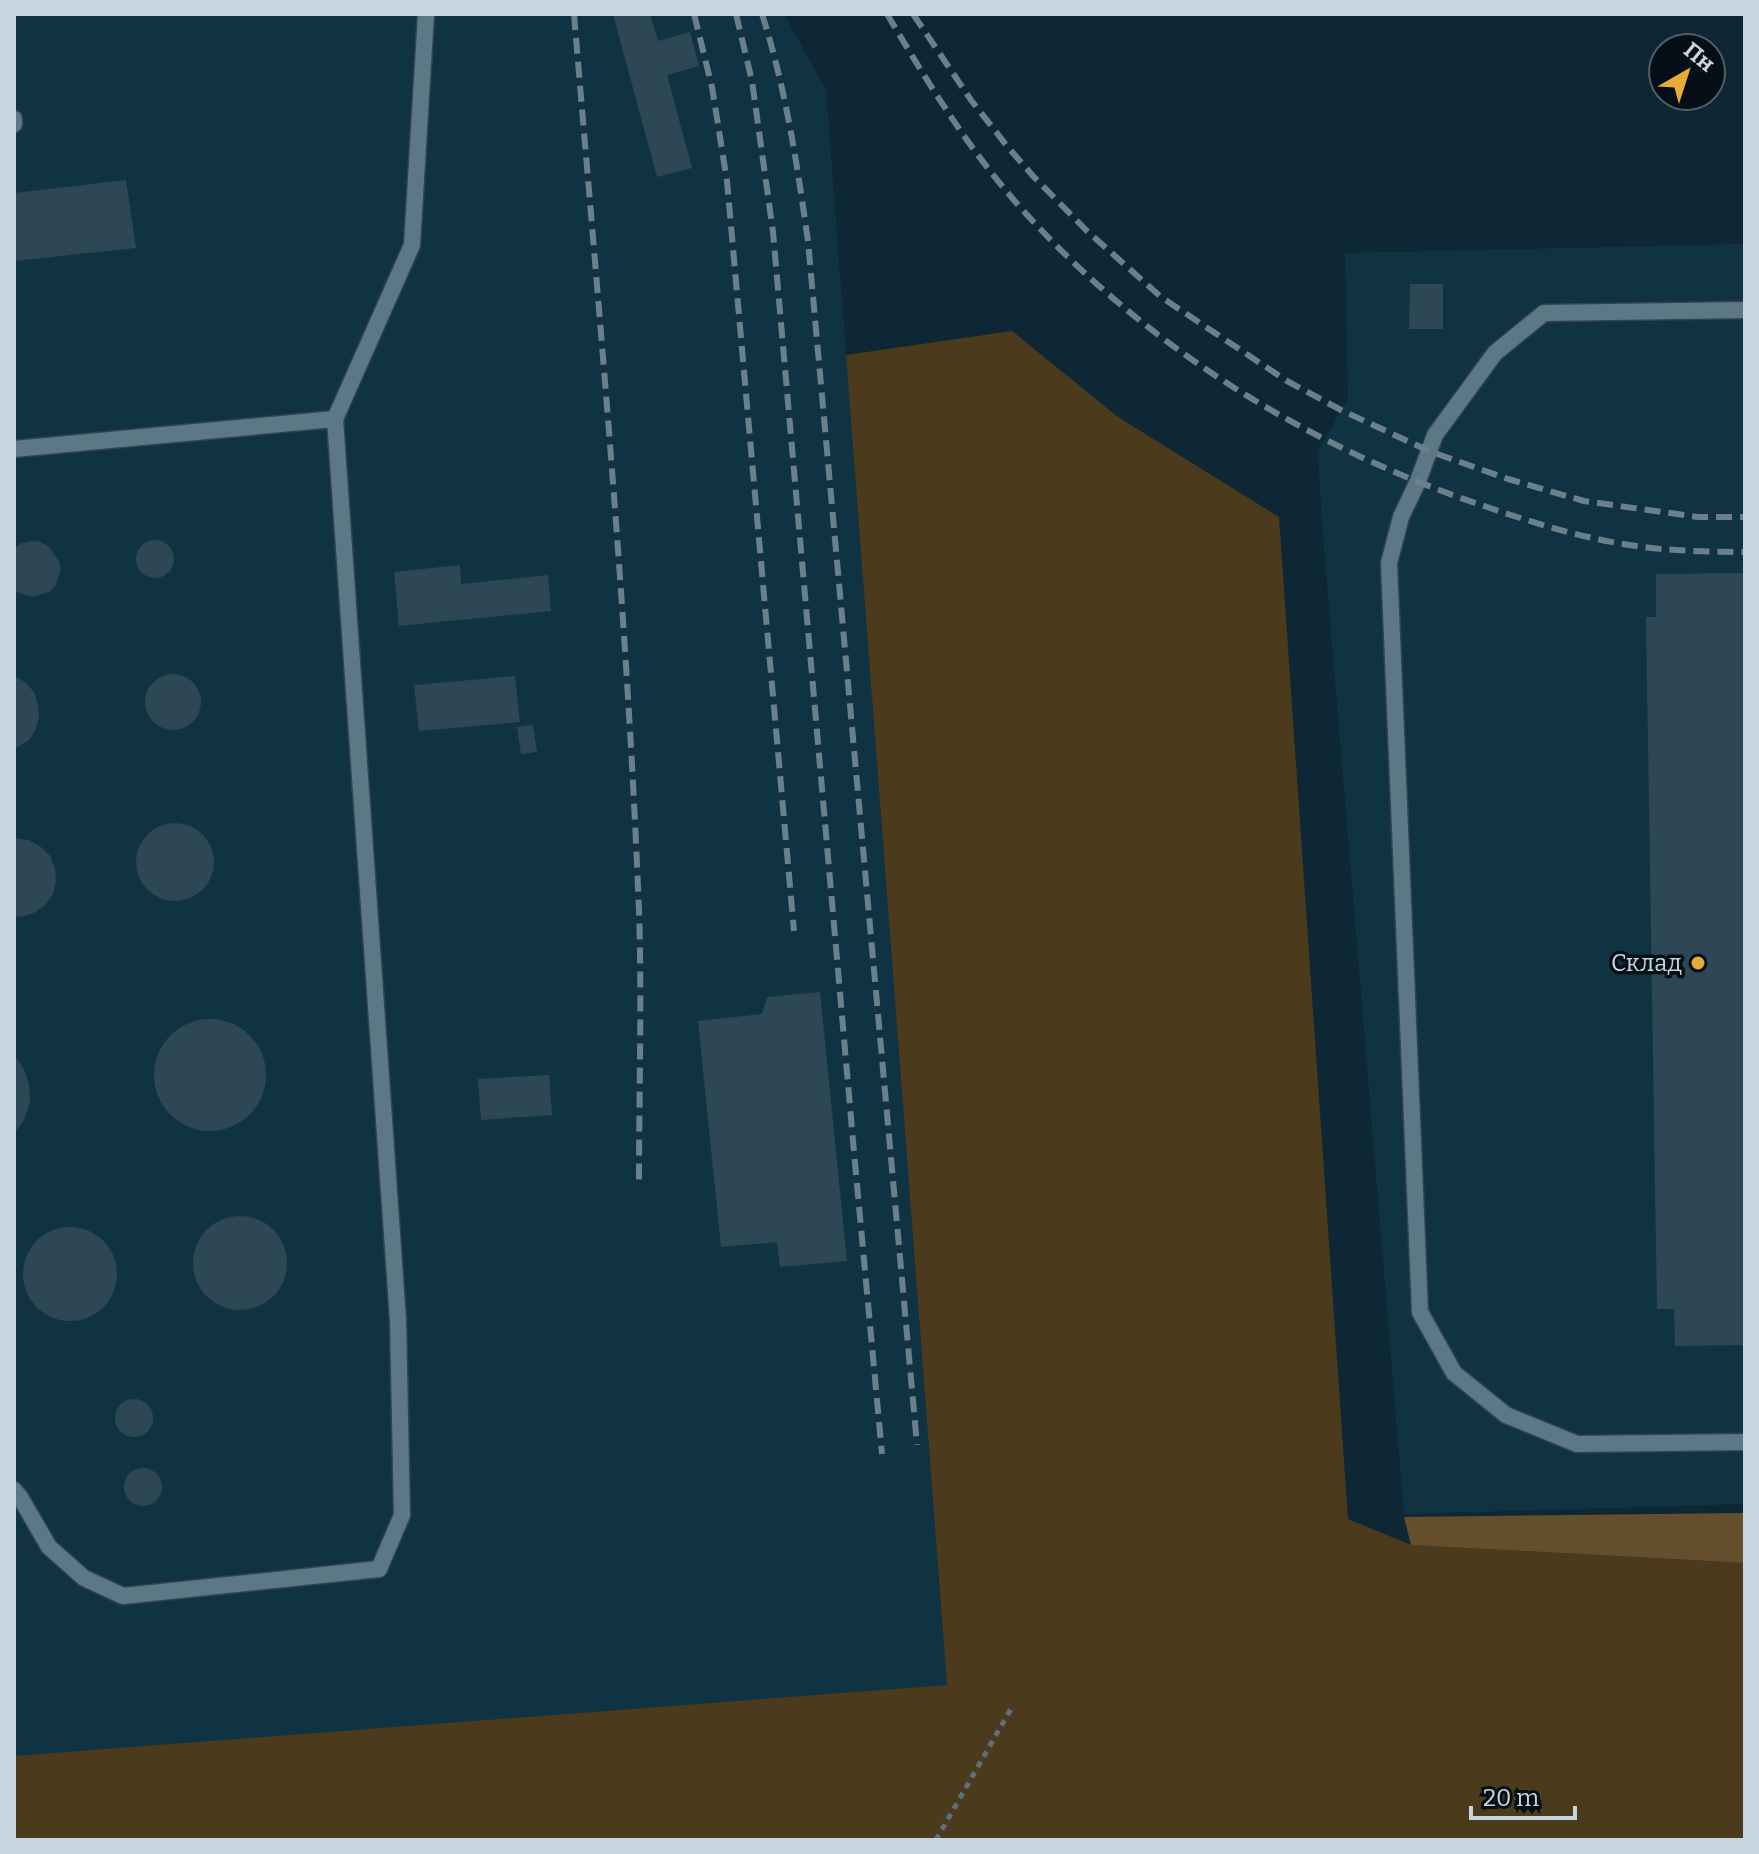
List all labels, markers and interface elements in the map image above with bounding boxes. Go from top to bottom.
north arrow [1647,32,1727,112]
text: Пн [1678,36,1720,77]
place label: Склад [1611,949,1682,977]
marker: Склад [1689,954,1707,972]
scale bar [1471,1770,1575,1820]
text: 20 m [1483,1784,1539,1812]

